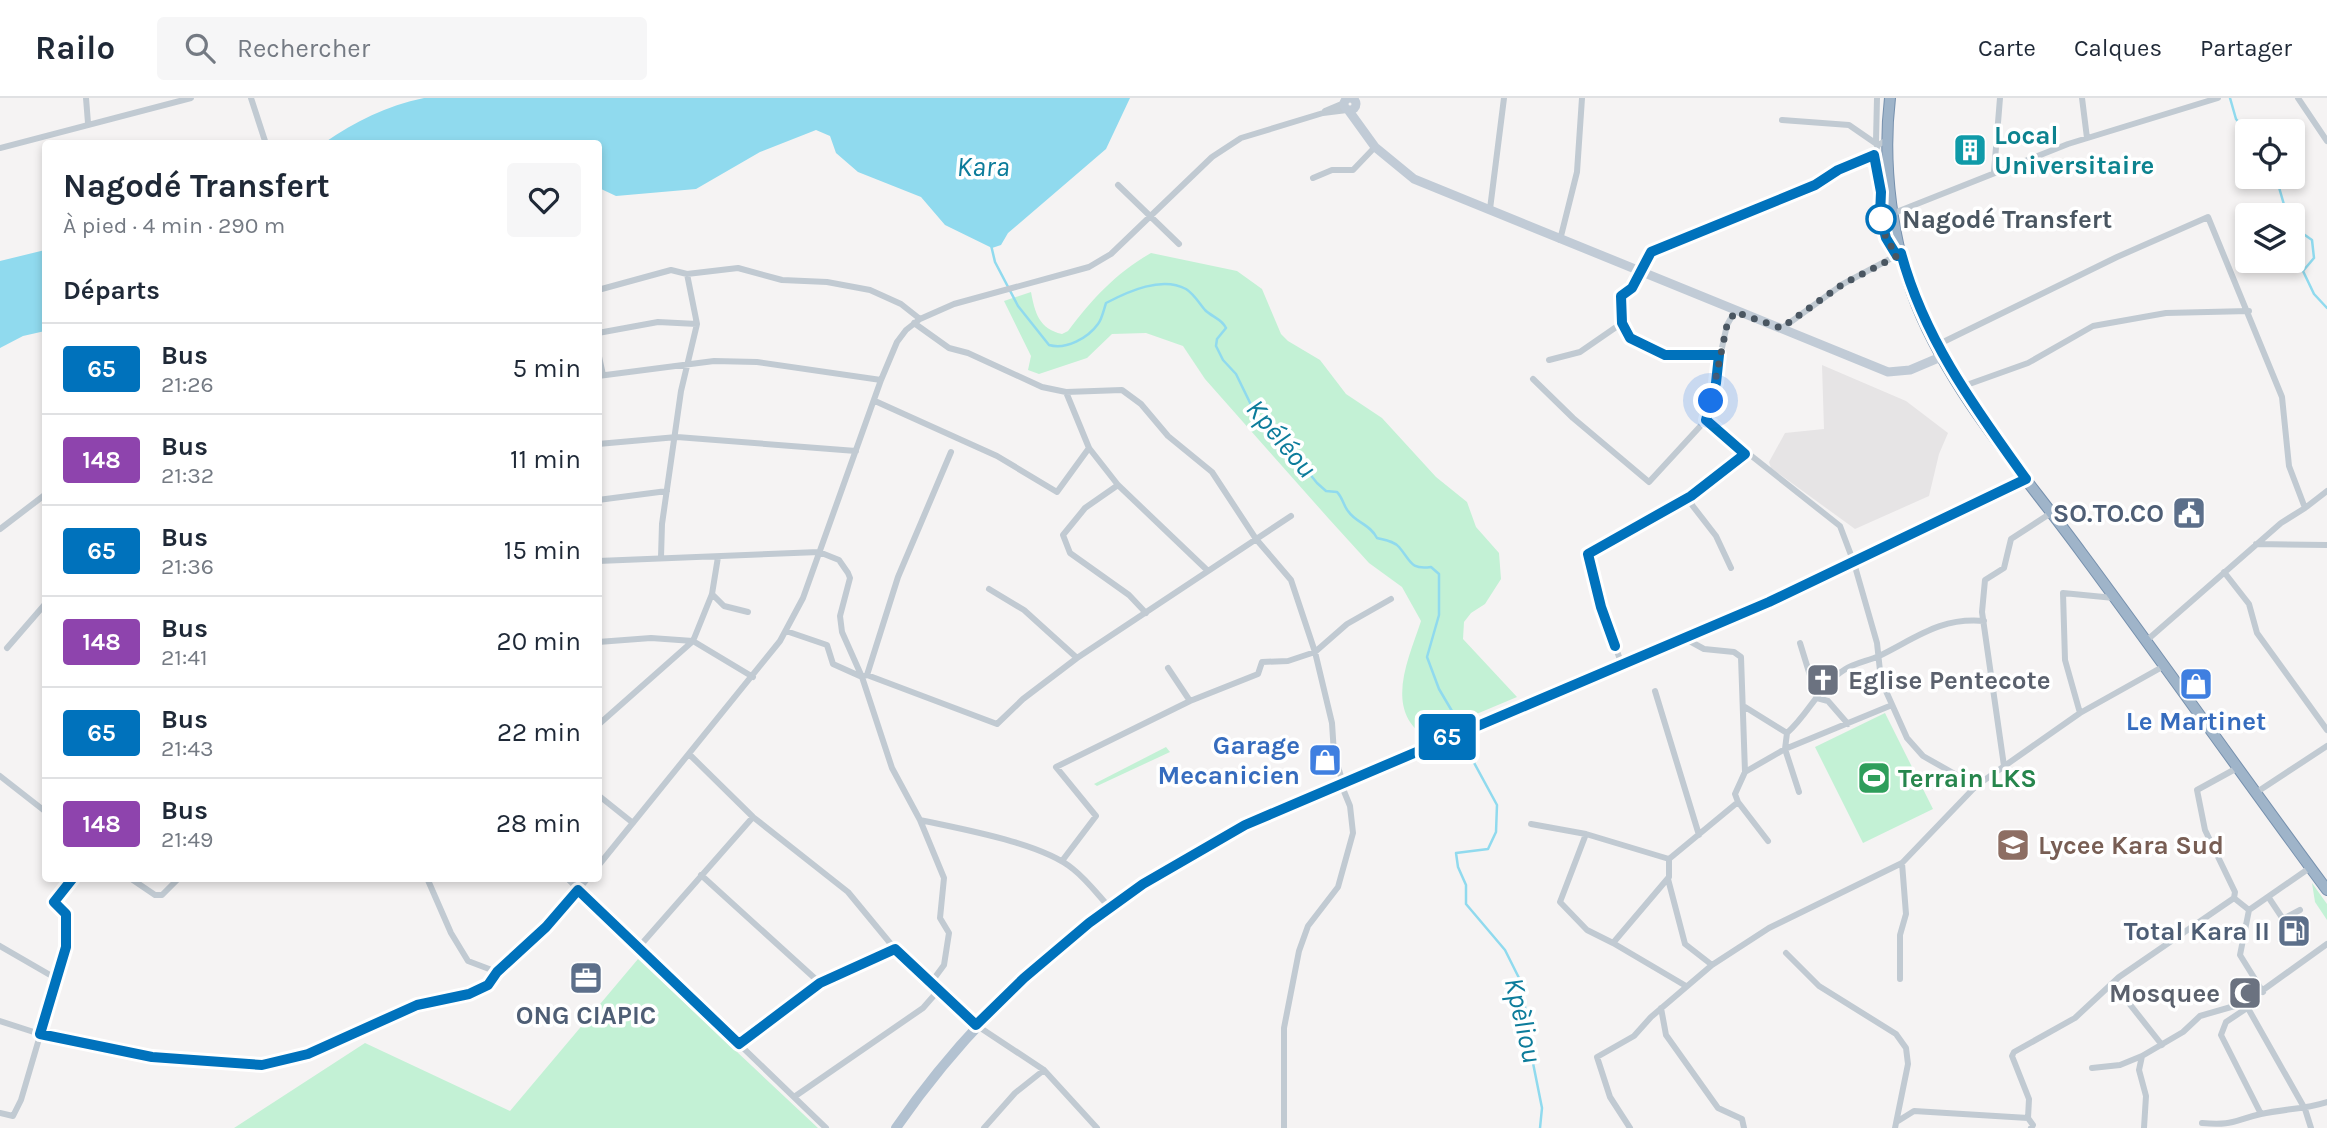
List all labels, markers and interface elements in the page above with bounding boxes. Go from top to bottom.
search box [157,17,647,80]
text: Railo [35,29,115,67]
icon: search [181,29,219,67]
text: Rechercher [237,33,370,64]
text: Carte [1978,34,2036,62]
text: Calques [2074,34,2162,62]
text: Partager [2200,34,2292,62]
map controls [2235,119,2305,273]
button: locate [2235,119,2305,189]
place label: Local Universitaire [1994,120,2154,181]
building icon: Local Universitaire [1951,131,1989,169]
water label: Kara [956,150,1010,183]
button: heart [507,163,581,237]
text: Nagodé Transfert [63,167,330,205]
button: layers [2235,203,2305,273]
marker: Nagodé Transfert [1866,204,1896,234]
place label: Nagodé Transfert [1902,204,2112,235]
text: À pied · 4 min · 290 m [63,212,285,239]
text: Départs [63,275,160,306]
text: Bus [161,340,208,371]
text: 5 min [512,353,581,384]
text: 65 [87,355,116,383]
text: 21:26 [161,371,214,398]
your location [1693,383,1728,418]
water label: Kpéléou [1239,392,1324,484]
text: Bus [161,431,208,462]
text: 11 min [510,444,581,475]
text: 148 [82,446,121,474]
text: 21:32 [161,462,214,489]
public building icon: SO.TO.CO [2170,494,2208,532]
place label: SO.TO.CO [2053,498,2164,529]
text: Bus [161,522,208,553]
text: 15 min [504,535,581,566]
text: 65 [87,537,116,565]
text: 21:36 [161,553,214,580]
text: Bus [161,613,208,644]
text: 20 min [497,626,581,657]
text: 148 [82,628,121,656]
text: 21:41 [161,644,208,671]
church icon: Eglise Pentecote [1804,661,1842,699]
place label: Eglise Pentecote [1848,665,2051,696]
shop icon: Le Martinet [2177,665,2215,703]
text: Bus [161,704,208,735]
place label: Le Martinet [2126,706,2266,737]
line badge: 65 [1416,714,1478,760]
text: 22 min [497,717,581,748]
text: 65 [87,719,116,747]
text: 65 [1433,723,1461,751]
place label: Garage Mecanicien [1158,730,1300,791]
text: 21:43 [161,735,214,762]
shop icon: Garage Mecanicien [1306,741,1344,779]
sports icon: Terrain LKS [1855,759,1893,797]
place label: Terrain LKS [1898,763,2037,794]
text: Bus [161,795,208,826]
text: 28 min [496,808,581,839]
text: 148 [82,810,121,838]
text: 21:49 [161,826,213,853]
school or university icon: Lycee Kara Sud [1994,826,2032,864]
place label: Lycee Kara Sud [2038,830,2224,861]
fuel station icon: Total Kara II [2275,912,2313,950]
place label: Total Kara II [2124,916,2270,947]
office icon: ONG CIAPIC [567,959,605,997]
water label: Kpèliou [1498,974,1549,1066]
mosque icon: Mosquee [2226,974,2264,1012]
place label: Mosquee [2109,978,2220,1009]
place label: ONG CIAPIC [516,1000,656,1031]

